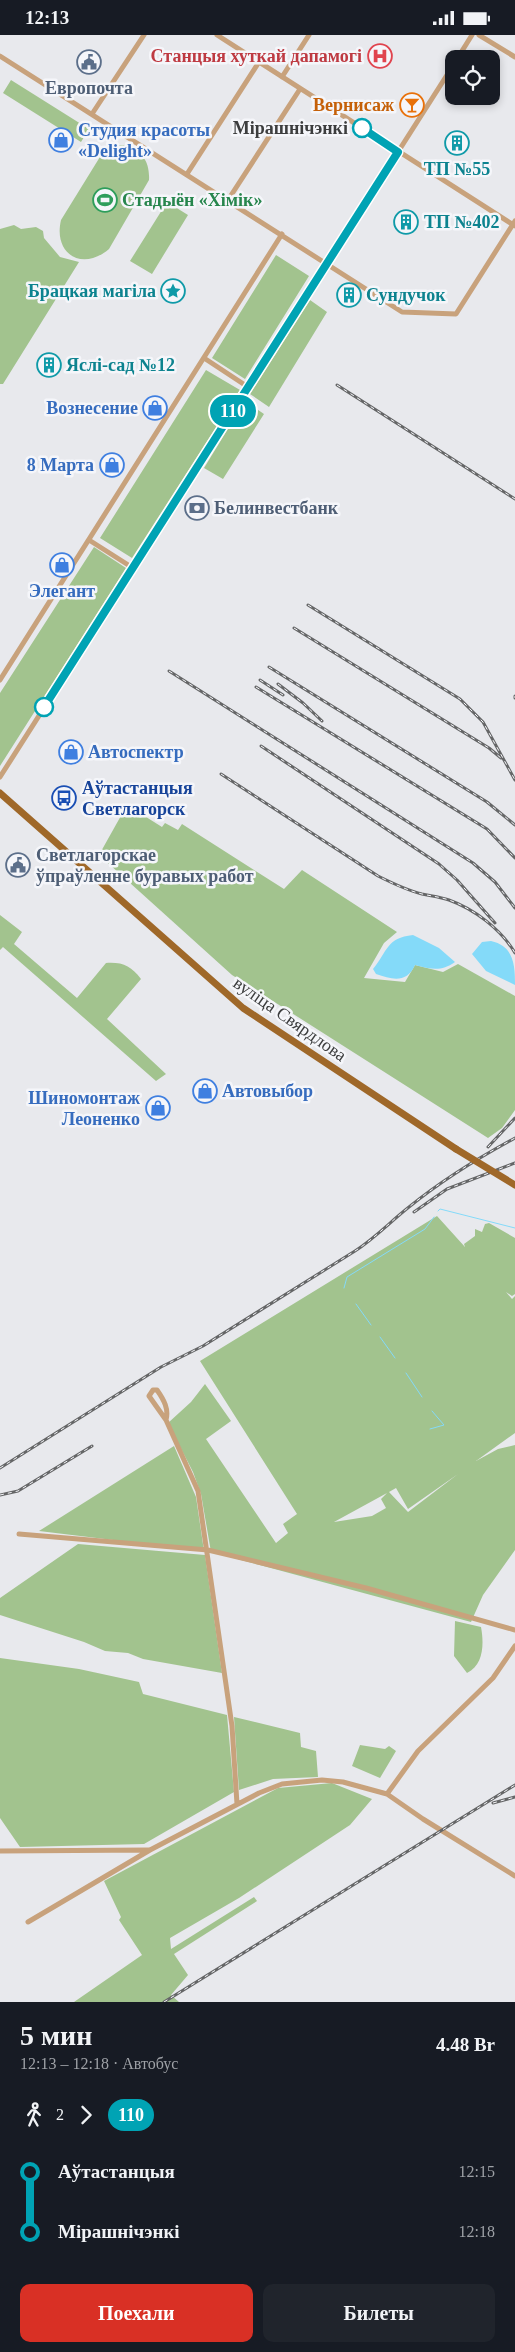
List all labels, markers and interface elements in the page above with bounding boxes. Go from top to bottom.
text: 12:13 [25,7,69,28]
hospital icon: Станцыя хуткай дапамогі [367,43,393,69]
place label: Станцыя хуткай дапамогі [151,46,362,66]
public building icon: Европочта [76,49,102,75]
map controls [445,50,500,105]
button: locate [445,50,500,105]
place label: Европочта [45,78,133,98]
bar icon: Вернисаж [399,92,425,118]
place label: Вернисаж [313,95,395,115]
place label: Мірашнічэнкі [233,118,348,138]
marker: Мірашнічэнкі [352,118,372,138]
place label: Студия красоты «Delight» [78,120,210,161]
shop icon: Студия красоты «Delight» [48,127,74,153]
building icon: ТП №55 [444,130,470,156]
place label: ТП №55 [424,159,490,179]
sports icon: Стадыён «Хімік» [92,187,118,213]
place label: Стадыён «Хімік» [122,190,262,210]
building icon: ТП №402 [393,209,419,235]
place label: ТП №402 [424,212,500,232]
place icon: Брацкая магіла [160,278,186,304]
place label: Брацкая магіла [28,281,156,301]
building icon: Сундучок [336,282,362,308]
place label: Сундучок [366,285,446,305]
building icon: Яслі-сад №12 [36,352,62,378]
place label: Яслі-сад №12 [66,355,175,375]
shop icon: Вознесение [142,395,168,421]
line badge: 110 [204,395,262,427]
place label: Вознесение [46,398,138,418]
text: 110 [220,401,246,421]
shop icon: 8 Марта [99,452,125,478]
place label: 8 Марта [27,455,94,475]
bank icon: Белинвестбанк [184,495,210,521]
place label: Белинвестбанк [214,498,339,518]
shop icon: Элегант [49,552,75,578]
place label: Элегант [29,581,95,601]
unlabelled marker [34,697,54,717]
shop icon: Автоспектр [58,739,84,765]
place label: Автоспектр [88,742,184,762]
place label: Аўтастанцыя Светлагорск [82,778,193,819]
bus stop icon: Аўтастанцыя Светлагорск [51,785,77,811]
place label: Светлагорскае ўпраўленне буравых работ [36,845,254,886]
public building icon: Светлагорскае ўпраўленне буравых работ [5,852,31,878]
street label: вуліца Свярдлова [230,973,350,1065]
shop icon: Автовыбор [192,1078,218,1104]
place label: Автовыбор [222,1081,313,1101]
place label: Шиномонтаж Леоненко [28,1088,141,1129]
shop icon: Шиномонтаж Леоненко [145,1095,171,1121]
text: 5 мин [20,2020,92,2051]
text: 4.48 Br [436,2034,495,2055]
text: 12:13 – 12:18 · Автобус [20,2055,178,2072]
icon: walk [20,2101,48,2129]
icon: forward [72,2101,100,2129]
text: 110 [118,2105,144,2125]
text: 2 [56,2106,64,2123]
text: Аўтастанцыя [58,2161,175,2182]
text: 12:15 [459,2163,495,2180]
text: Мірашнічэнкі [58,2221,180,2242]
text: 12:18 [459,2223,495,2240]
button: Поехали [20,2284,253,2342]
button: Билеты [263,2284,495,2342]

